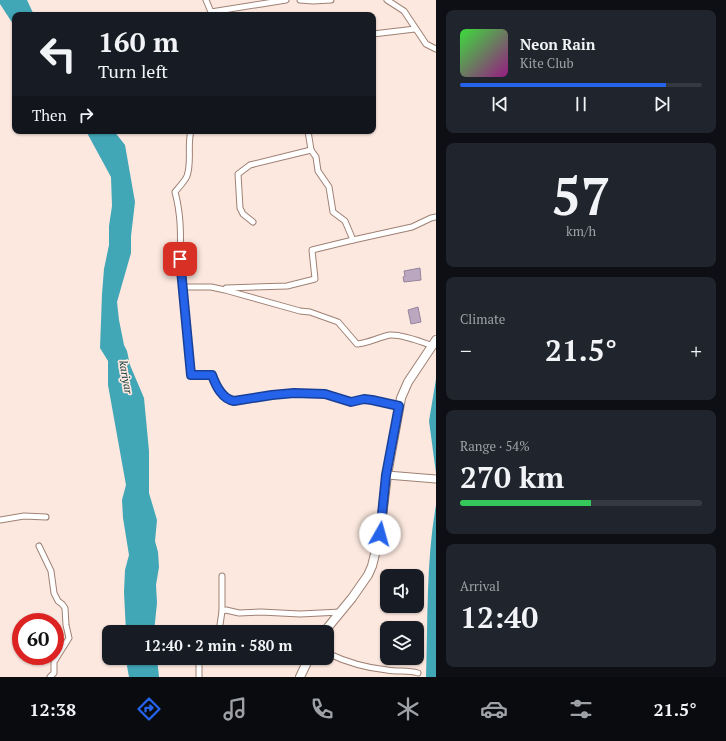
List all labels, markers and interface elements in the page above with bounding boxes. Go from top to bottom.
text: 160 m [98,23,179,60]
icon: left [32,28,84,80]
text: Neon Rain [520,34,596,54]
text: Kite Club [520,54,574,72]
text: Turn left [98,59,168,83]
icon: previous [489,93,511,115]
icon: pause [570,93,592,115]
icon: next [651,93,673,115]
icon: right [75,104,97,126]
text: Then [32,105,67,125]
text: 57 [552,161,610,230]
text: km/h [566,222,596,240]
pin [163,242,197,276]
icon: arrive [169,248,191,270]
text: Climate [460,310,505,328]
text: 21.5° [545,330,617,370]
text: − [460,336,472,365]
text: + [690,336,702,365]
water label: kariyar [116,359,136,395]
text: Range · 54% [460,437,530,455]
text: 270 km [460,457,564,497]
position arrow [359,513,401,555]
map controls [380,569,424,665]
button: sound [380,569,424,613]
text: Arrival [460,577,500,595]
text: 12:40 [460,597,538,637]
speed limit sign: 60 [12,613,64,665]
button: layers [380,621,424,665]
text: 12:40 · 2 min · 580 m [144,635,292,655]
icon: directions [135,695,163,723]
icon: music [221,695,249,723]
icon: phone [308,695,336,723]
icon: climate [394,695,422,723]
icon: car [480,695,508,723]
icon: filters [567,695,595,723]
text: 12:38 [29,697,76,721]
text: 21.5° [653,697,697,721]

